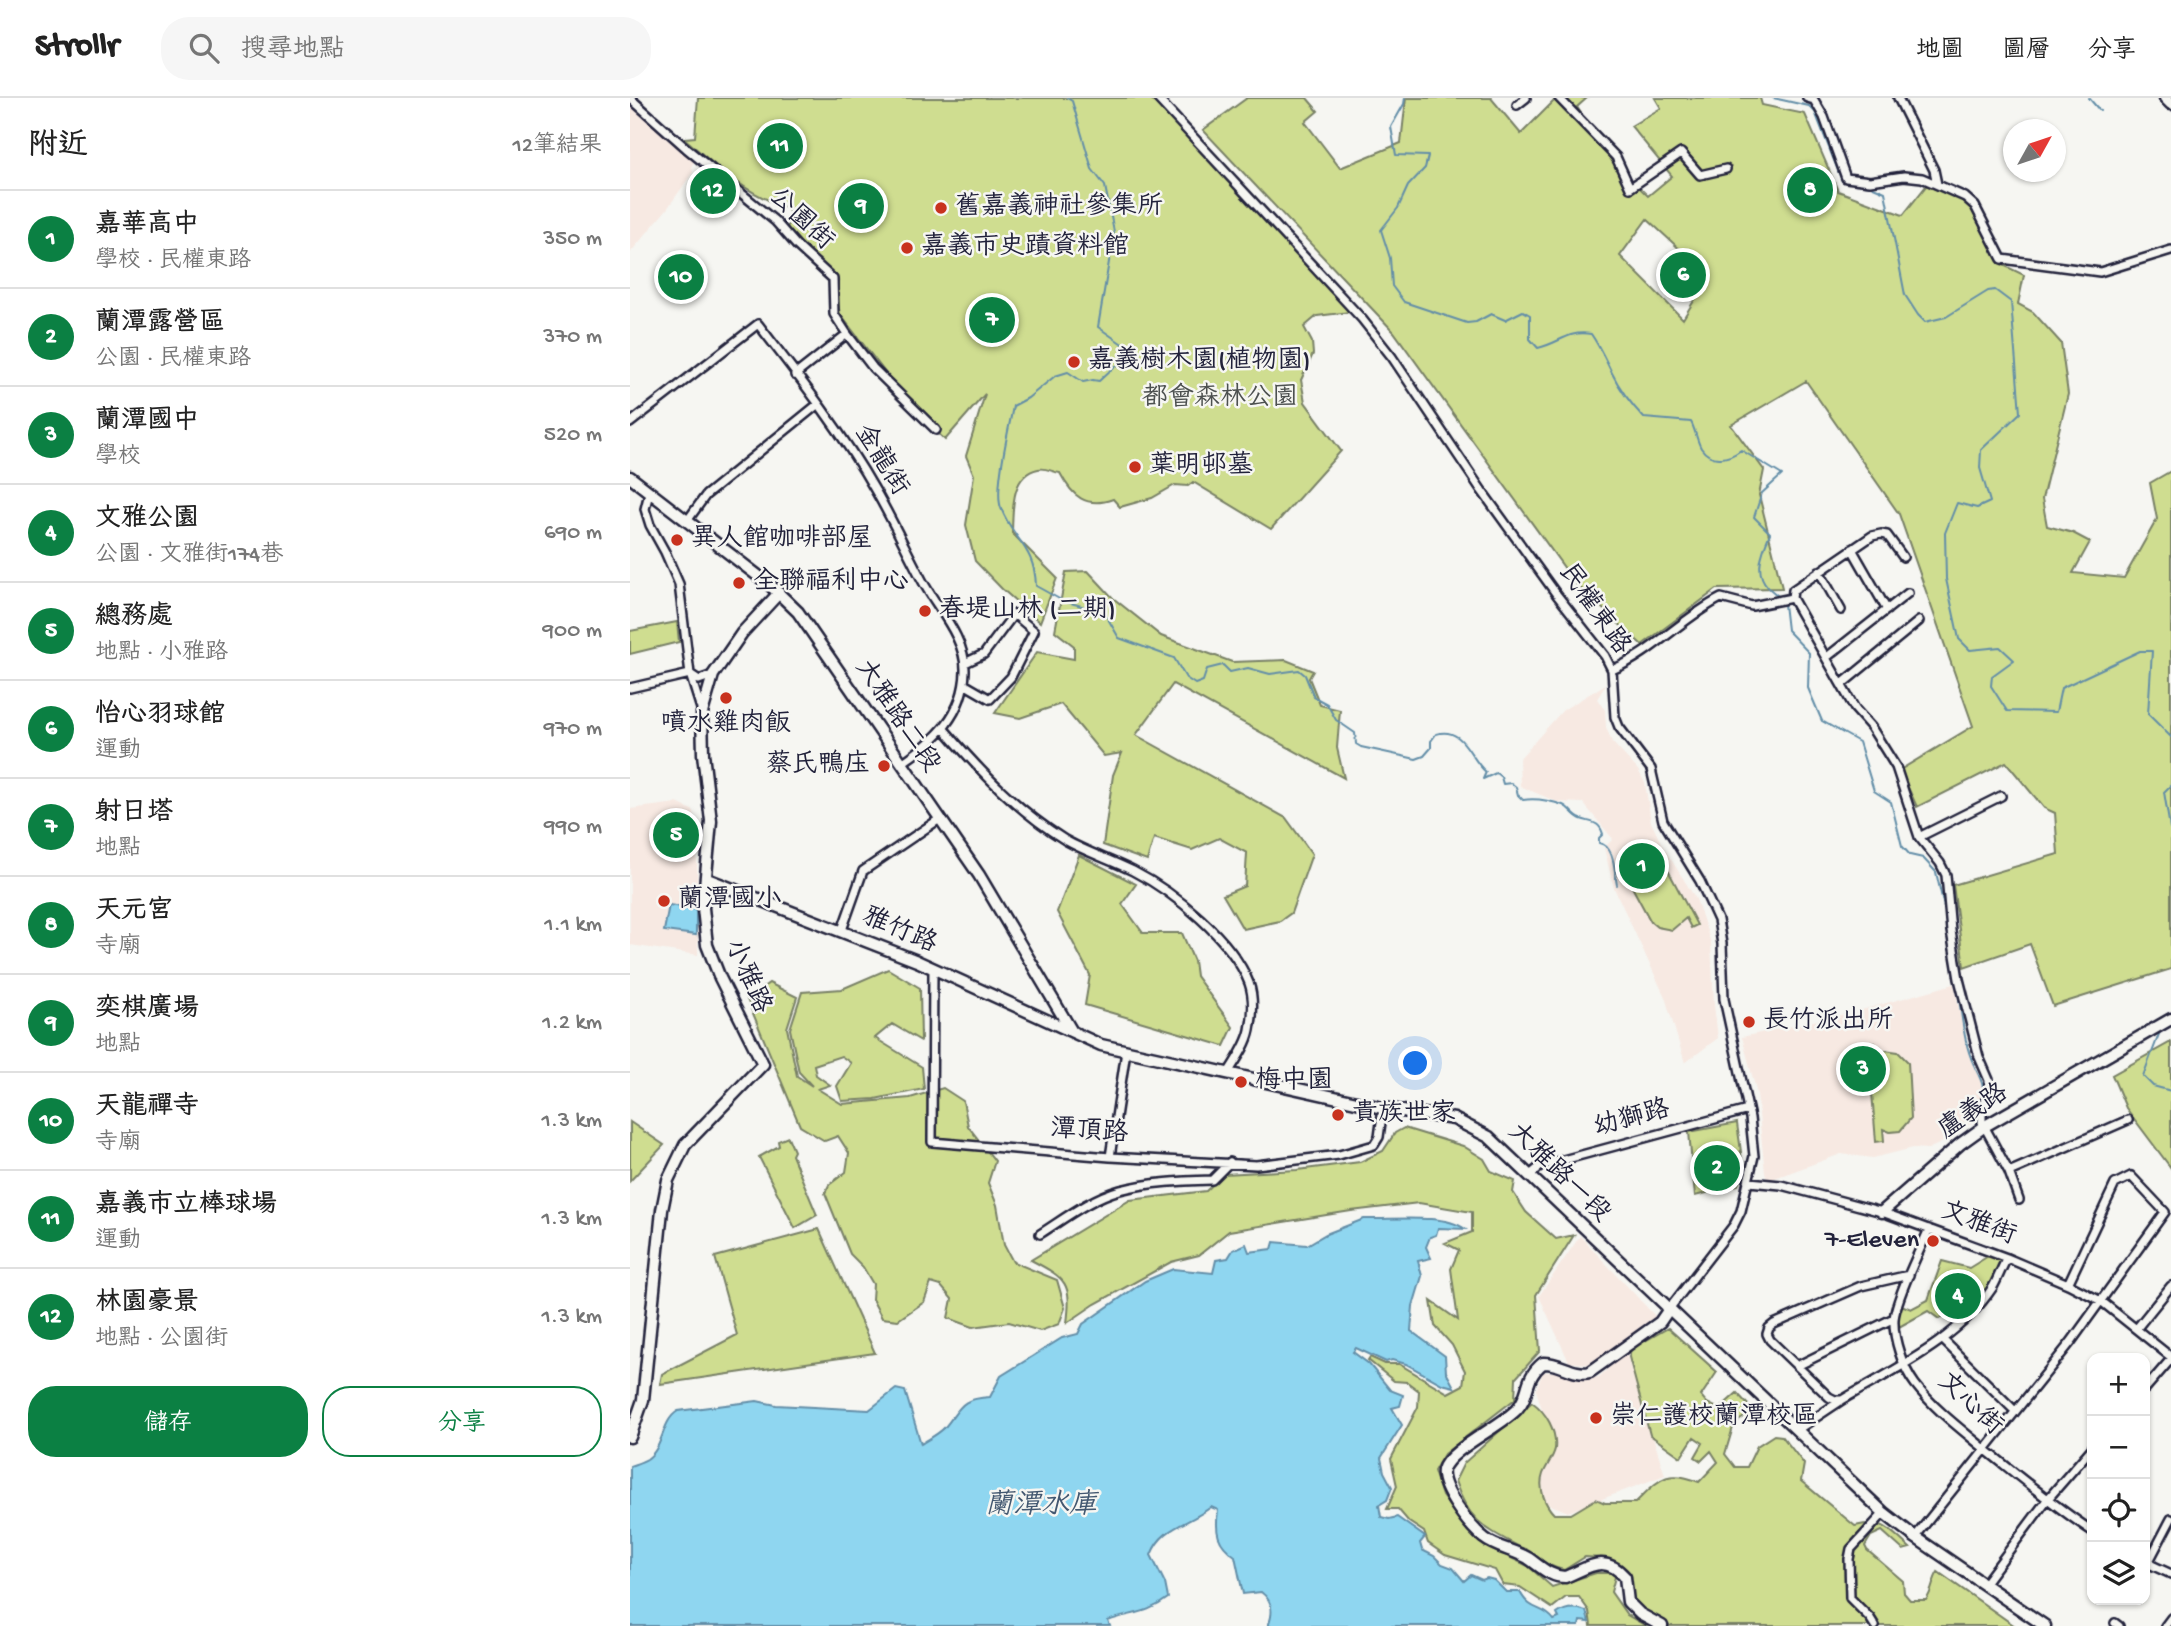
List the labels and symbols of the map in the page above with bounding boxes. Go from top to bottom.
north arrow [2003,119,2066,182]
pin: 11 [757,120,803,172]
pin: 8 [1787,164,1833,216]
pin: 12 [690,165,736,217]
pin: 9 [838,180,884,232]
street label: 公園街 [761,181,840,258]
place label: 舊嘉義神社參集所 [955,191,1163,224]
marker: 舊嘉義神社參集所 [933,200,949,216]
place label: 嘉義市史蹟資料館 [921,231,1129,264]
marker: 嘉義市史蹟資料館 [899,240,915,256]
pin: 6 [1660,249,1706,301]
pin: 10 [658,251,704,303]
pin: 7 [969,294,1015,346]
place label: 嘉義樹木園(植物園) [1088,345,1311,378]
marker: 嘉義樹木園(植物園) [1066,354,1082,370]
park label: 都會森林公園 [1142,382,1298,415]
street label: 金龍街 [846,419,916,502]
place label: 葉明邨墓 [1149,450,1253,483]
marker: 葉明邨墓 [1127,459,1143,475]
place label: 異人館咖啡部屋 [691,524,873,556]
marker: 異人館咖啡部屋 [669,532,685,548]
street label: 民權東路 [1550,557,1637,661]
place label: 全聯福利中心 [753,566,909,599]
marker: 全聯福利中心 [731,575,747,591]
place label: 春堤山林 (二期) [939,594,1116,627]
marker: 春堤山林 (二期) [917,603,933,619]
street label: 大雅路二段 [847,653,947,780]
marker: 噴水雞肉飯 [718,690,734,706]
place label: 噴水雞肉飯 [661,708,791,741]
place label: 蔡氏鴨庒 [766,749,870,782]
marker: 蔡氏鴨庒 [876,758,892,774]
pin: 5 [653,809,699,861]
pin: 1 [1619,840,1665,892]
place label: 蘭潭國小 [678,884,782,917]
marker: 蘭潭國小 [656,893,672,909]
street label: 雅竹路 [857,901,942,962]
street label: 小雅路 [716,934,778,1019]
place label: 長竹派出所 [1763,1005,1893,1038]
marker: 長竹派出所 [1741,1014,1757,1030]
pin: 3 [1840,1043,1886,1095]
your location [1398,1046,1432,1080]
place label: 梅中園 [1255,1065,1333,1098]
marker: 梅中園 [1233,1074,1249,1090]
street label: 盧義路 [1932,1077,2015,1148]
street label: 幼獅路 [1590,1093,1674,1145]
place label: 貴族世家 [1352,1098,1456,1131]
marker: 貴族世家 [1330,1107,1346,1123]
street label: 潭頂路 [1049,1113,1129,1151]
street label: 大雅路一段 [1500,1116,1617,1230]
pin: 2 [1694,1142,1740,1194]
street label: 文雅街 [1936,1195,2021,1253]
place label: 7-Eleven [1824,1226,1920,1257]
marker: 7-Eleven [1925,1233,1941,1249]
pin: 4 [1935,1270,1981,1322]
street label: 文心街 [1930,1366,2009,1443]
place label: 崇仁護校蘭潭校區 [1610,1401,1818,1434]
marker: 崇仁護校蘭潭校區 [1588,1410,1604,1426]
water label: 蘭潭水庫 [985,1488,1100,1523]

